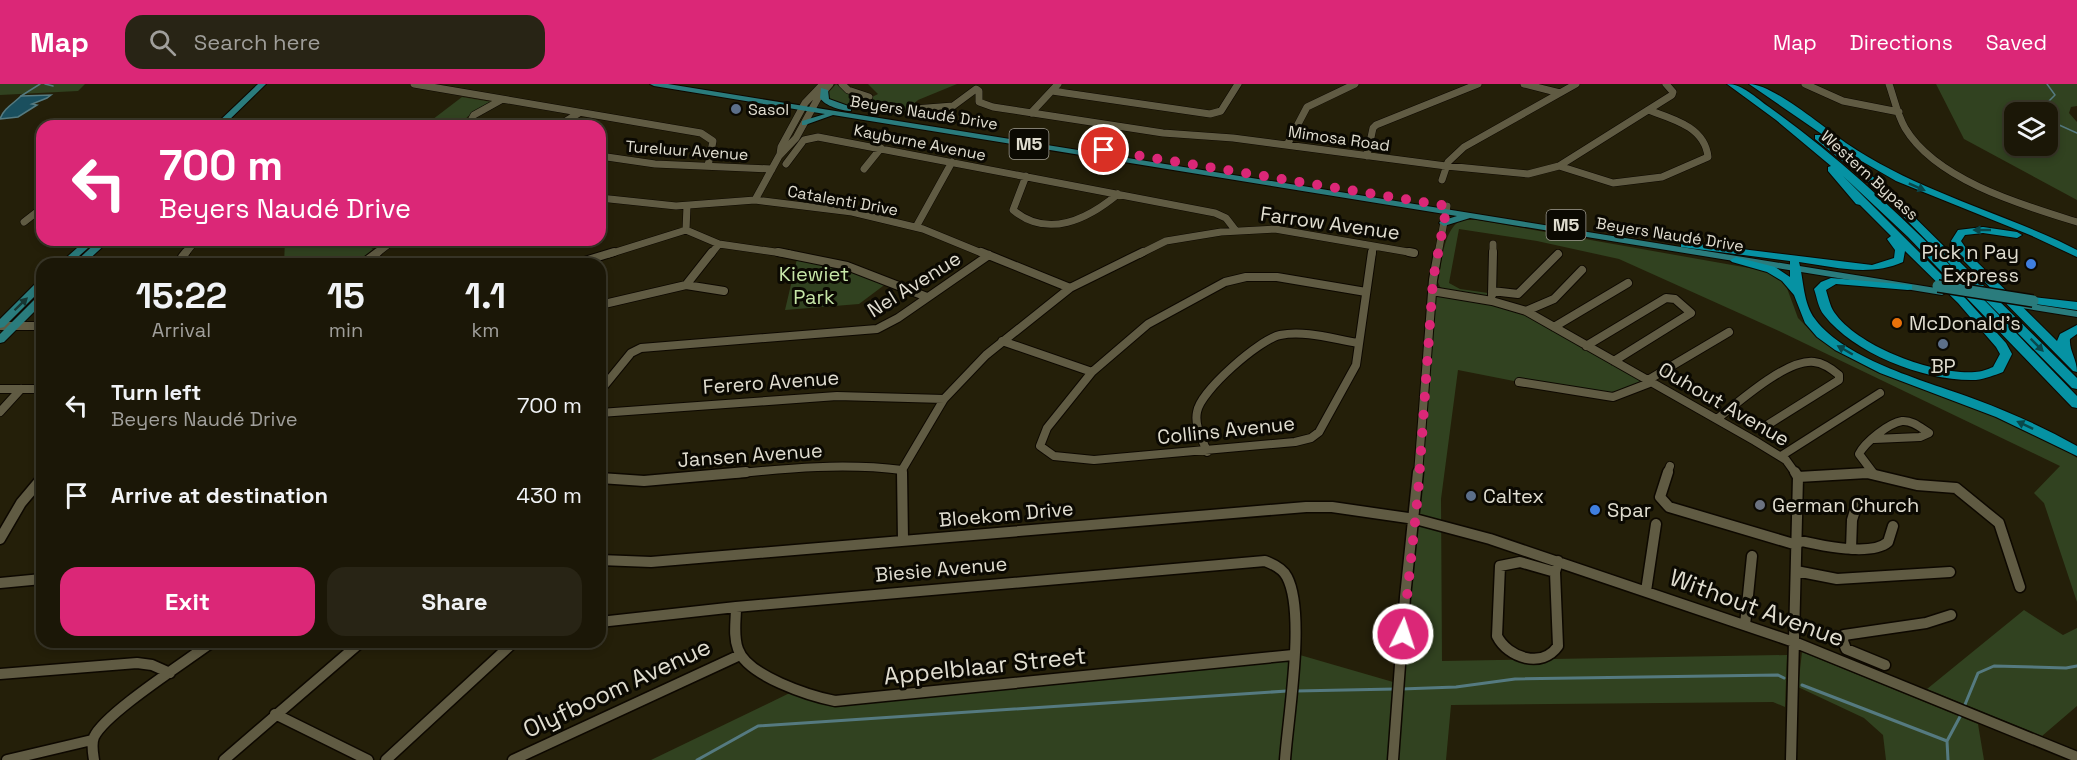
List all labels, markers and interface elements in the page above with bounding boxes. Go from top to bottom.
search box [125,15,545,69]
text: Map [30,24,89,60]
icon: search [146,26,179,59]
text: Search here [194,28,321,56]
text: Map [1773,29,1817,56]
text: Directions [1850,29,1953,56]
text: Saved [1986,29,2047,56]
street label: Beyers Naudé Drive [849,90,999,135]
place label: Sasol [748,99,789,120]
marker: Sasol [729,102,743,116]
map controls [2004,102,2058,156]
button: layers [2004,102,2058,156]
street label: Kayburne Avenue [852,119,988,166]
street label: Mimosa Road [1287,121,1391,156]
pin [1078,124,1129,175]
street label: Western Bypass [1816,126,1923,225]
road number: M5 [1010,129,1048,159]
icon: arrive [1087,133,1120,166]
street label: Tureluur Avenue [625,136,749,165]
text: 700 m [159,139,283,192]
icon: left [60,144,138,222]
street label: Catalenti Drive [786,180,900,221]
one-way arrow [1908,183,1926,193]
text: Beyers Naudé Drive [159,191,411,226]
street label: Farrow Avenue [1259,200,1401,246]
road number: M5 [1546,210,1586,240]
street label: Beyers Naudé Drive [1595,212,1745,257]
one-way arrow [1973,225,1992,235]
place label: Pick n Pay Express [1922,239,2019,288]
street label: Nel Avenue [862,245,966,323]
marker: Pick n Pay Express [2024,257,2038,271]
park label: Kiewiet Park [779,261,849,310]
text: 15:22 [136,273,227,319]
text: 15 [327,273,365,319]
text: 1.1 [465,273,506,319]
one-way arrow [13,297,27,311]
place label: McDonald's [1909,310,2021,336]
marker: McDonald's [1890,316,1904,330]
text: Arrival [152,317,211,343]
text: min [329,317,363,343]
text: km [471,317,499,343]
marker: BP [1936,337,1950,351]
one-way arrow [2030,338,2044,352]
one-way arrow [1836,345,1853,355]
place label: BP [1930,353,1956,379]
street label: Ouhout Avenue [1654,356,1794,452]
street label: Ferero Avenue [702,364,840,400]
text: Turn left [111,378,201,406]
icon: left [60,389,93,422]
text: 700 m [517,391,582,419]
text: Beyers Naudé Drive [111,406,298,432]
street label: Collins Avenue [1156,410,1296,450]
one-way arrow [2017,420,2034,429]
street label: Jansen Avenue [677,437,823,473]
icon: arrive [60,479,93,512]
text: Arrive at destination [111,481,328,509]
text: 430 m [516,481,582,509]
place label: Caltex [1483,483,1544,509]
marker: Caltex [1464,489,1478,503]
place label: German Church [1772,492,1919,518]
street label: Bloekom Drive [938,495,1074,533]
place label: Spar [1607,497,1651,523]
marker: German Church [1753,498,1767,512]
marker: Spar [1588,503,1602,517]
street label: Biesie Avenue [874,550,1008,588]
street label: Without Avenue [1666,562,1849,654]
button: Exit [60,567,315,636]
button: Share [327,567,582,636]
position arrow [1371,602,1435,666]
street label: Olyfboom Avenue [518,630,716,745]
street label: Appelblaar Street [882,639,1088,692]

